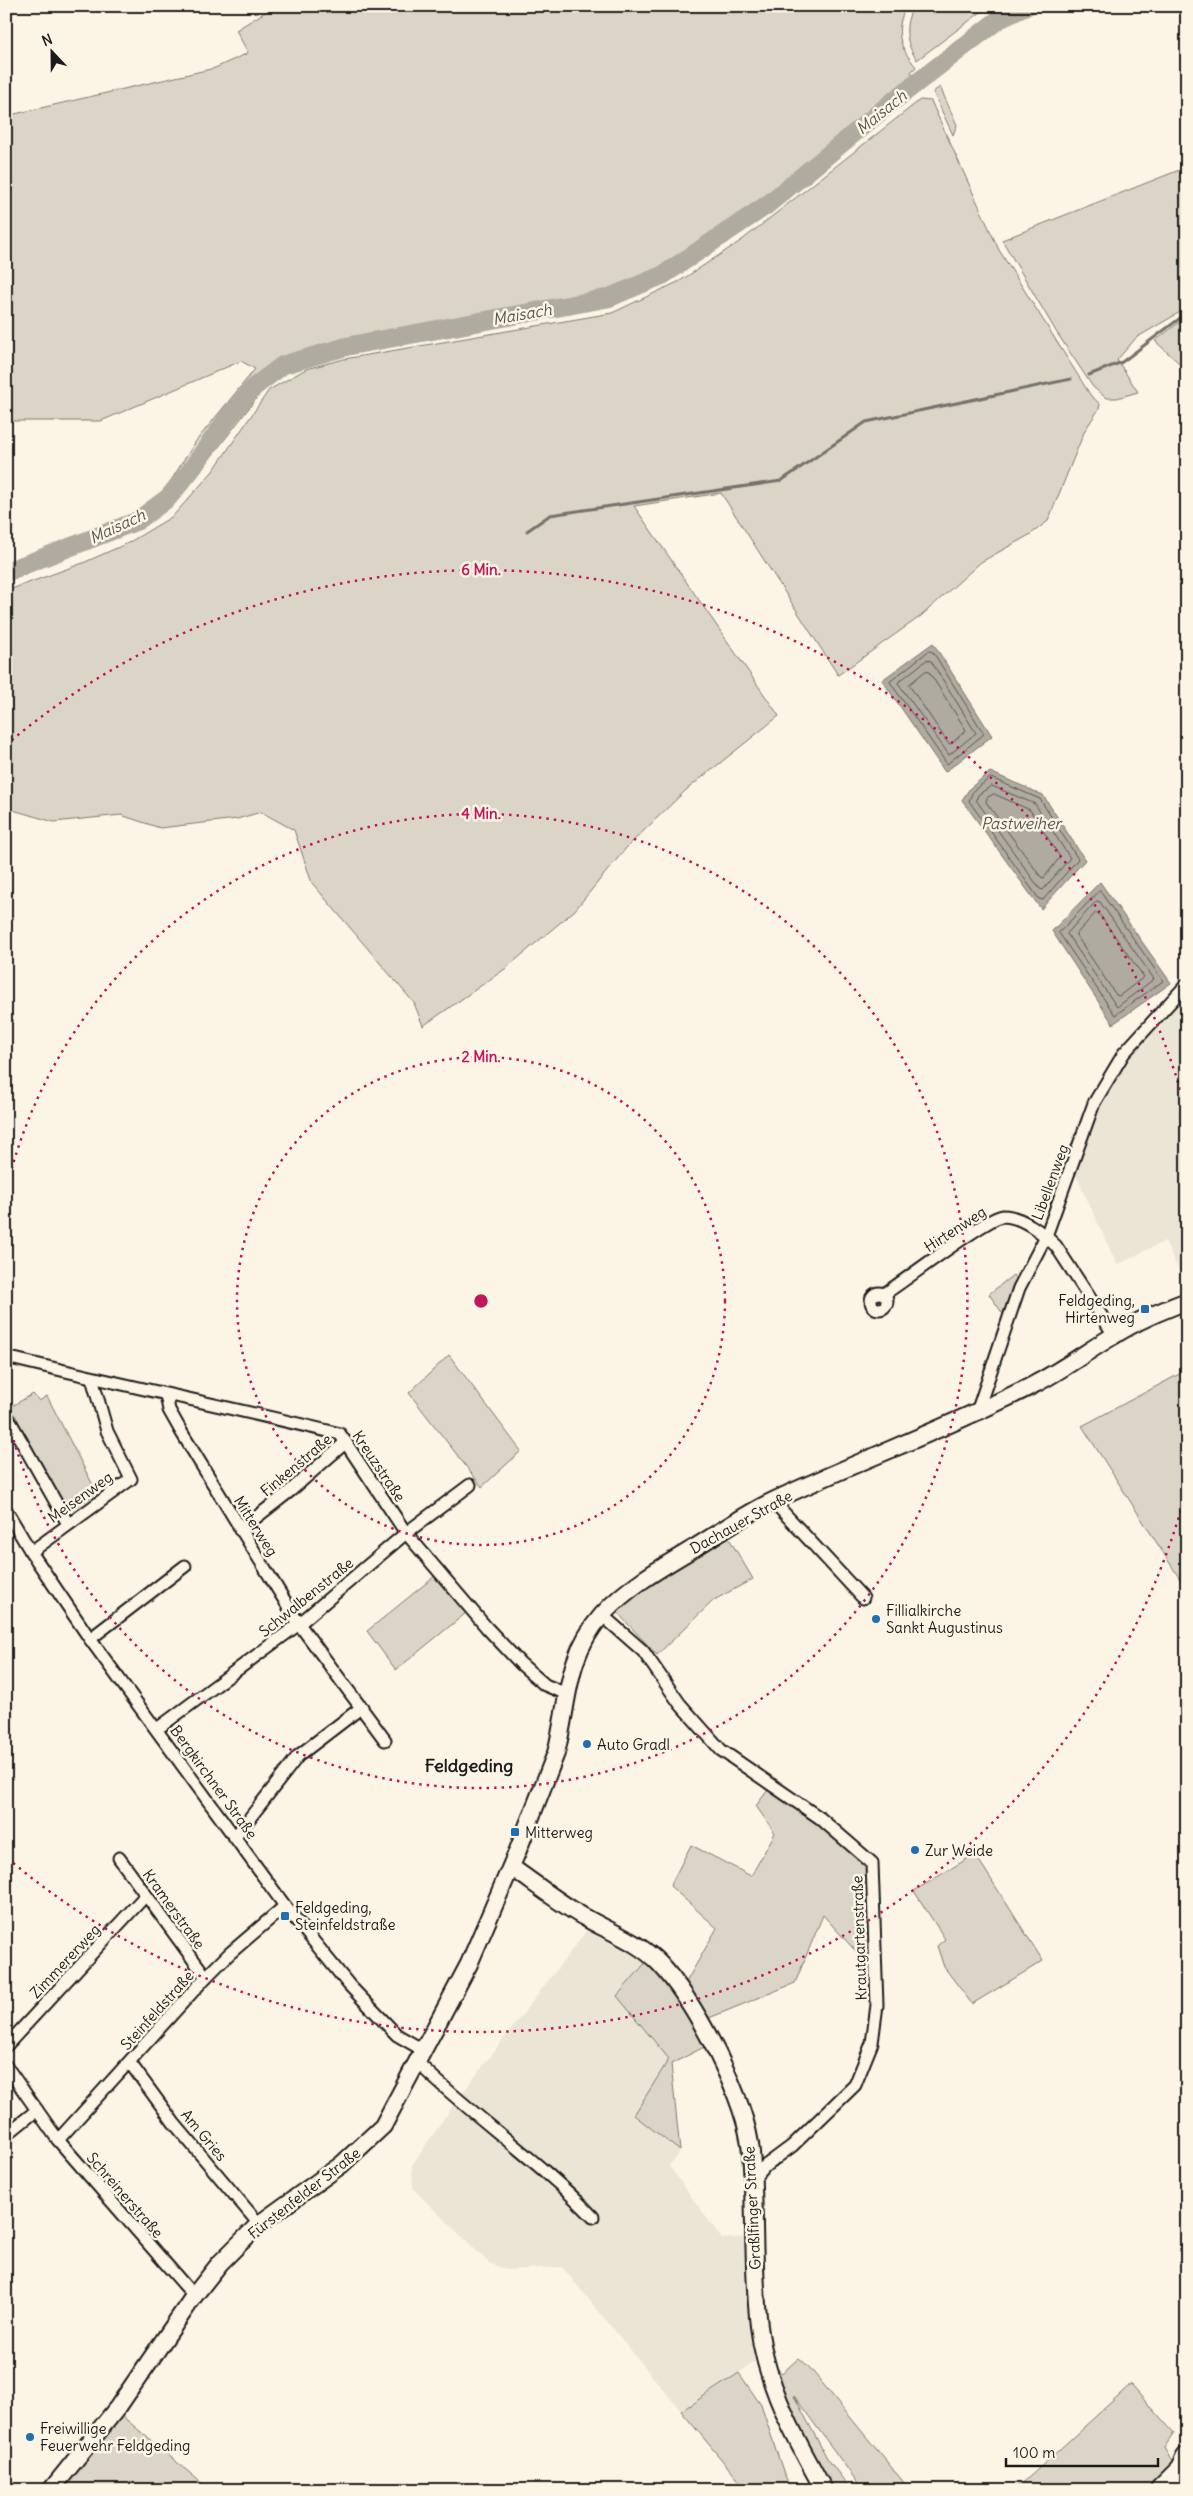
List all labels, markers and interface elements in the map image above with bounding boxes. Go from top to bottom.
north arrow [28,28,78,78]
text: N [39,30,55,50]
water label: Maisach [852,85,911,138]
water label: Maisach [491,299,554,329]
water label: Maisach [86,504,149,548]
text: 6 Min. [461,560,501,579]
text: 4 Min. [461,804,501,823]
water label: Pastweiher [981,813,1064,833]
text: 2 Min. [461,1047,501,1066]
street label: Libellenweg [1027,1141,1073,1223]
street label: Hirtenweg [920,1202,990,1256]
place label: Feldgeding, Hirtenweg [1058,1291,1135,1327]
centre of rings [472,1292,490,1310]
marker: Feldgeding, Hirtenweg [1139,1303,1151,1315]
street label: Kreuzstraße [348,1427,410,1505]
street label: Finkenstraße [256,1430,336,1500]
street label: Meisenweg [44,1467,116,1527]
street label: Dachauer Straße [686,1486,796,1558]
street label: Mitterweg [230,1492,282,1560]
street label: Schwalbenstraße [255,1553,357,1641]
place label: Fillialkirche Sankt Augustinus [886,1601,1003,1637]
marker: Fillialkirche Sankt Augustinus [870,1613,882,1625]
street label: Bergkirchner Straße [166,1721,262,1843]
place label: Auto Gradl [597,1735,670,1754]
marker: Auto Gradl [581,1738,593,1750]
district label: Feldgeding [425,1754,513,1777]
place label: Mitterweg [525,1823,593,1842]
marker: Mitterweg [509,1826,521,1838]
place label: Zur Weide [925,1841,993,1860]
marker: Zur Weide [909,1844,921,1856]
street label: Kramerstraße [139,1865,209,1953]
street label: Krautgartenstraße [847,1875,871,2001]
place label: Feldgeding, Steinfeldstraße [295,1898,395,1934]
marker: Feldgeding, Steinfeldstraße [279,1910,291,1922]
street label: Zimmererweg [26,1920,104,2002]
street label: Steinfeldstraße [116,1966,198,2054]
street label: Am Gries [177,2105,231,2165]
street label: Fürstenfelder Straße [244,2143,364,2243]
street label: Graßlfinger Straße [739,2146,765,2270]
street label: Schreinerstraße [83,2148,167,2242]
place label: Freiwillige Feuerwehr Feldgeding [40,2419,190,2455]
marker: Freiwillige Feuerwehr Feldgeding [24,2431,36,2443]
scale bar [1006,2436,1158,2468]
text: 100 m [1013,2443,1055,2462]

